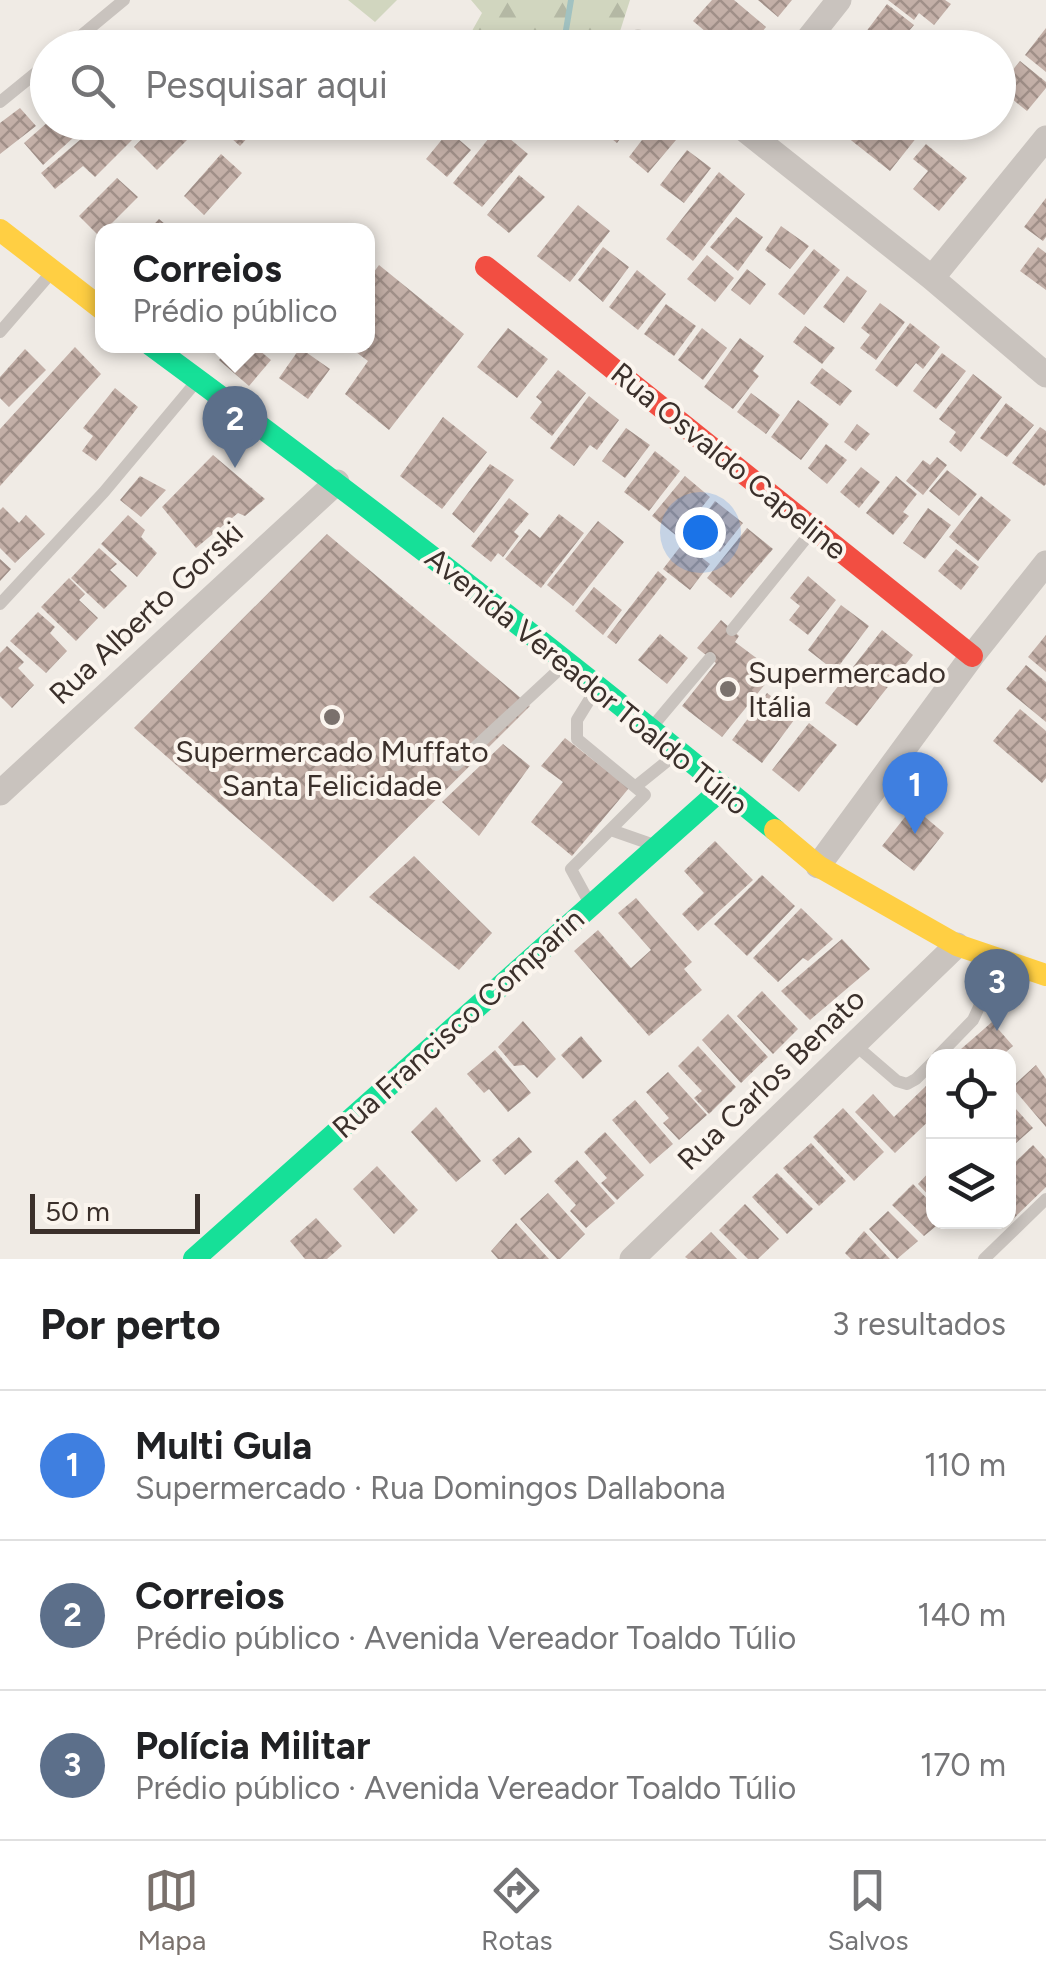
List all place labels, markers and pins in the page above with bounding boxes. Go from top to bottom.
pin: 2 [202,386,268,468]
place label: Supermercado Itália [748,654,946,725]
marker: Supermercado Itália [717,678,739,700]
marker: Supermercado Muffato Santa Felicidade [321,706,343,728]
place label: Supermercado Muffato Santa Felicidade [175,733,489,804]
pin: 1 [882,752,948,834]
pin: 3 [964,948,1030,1031]

